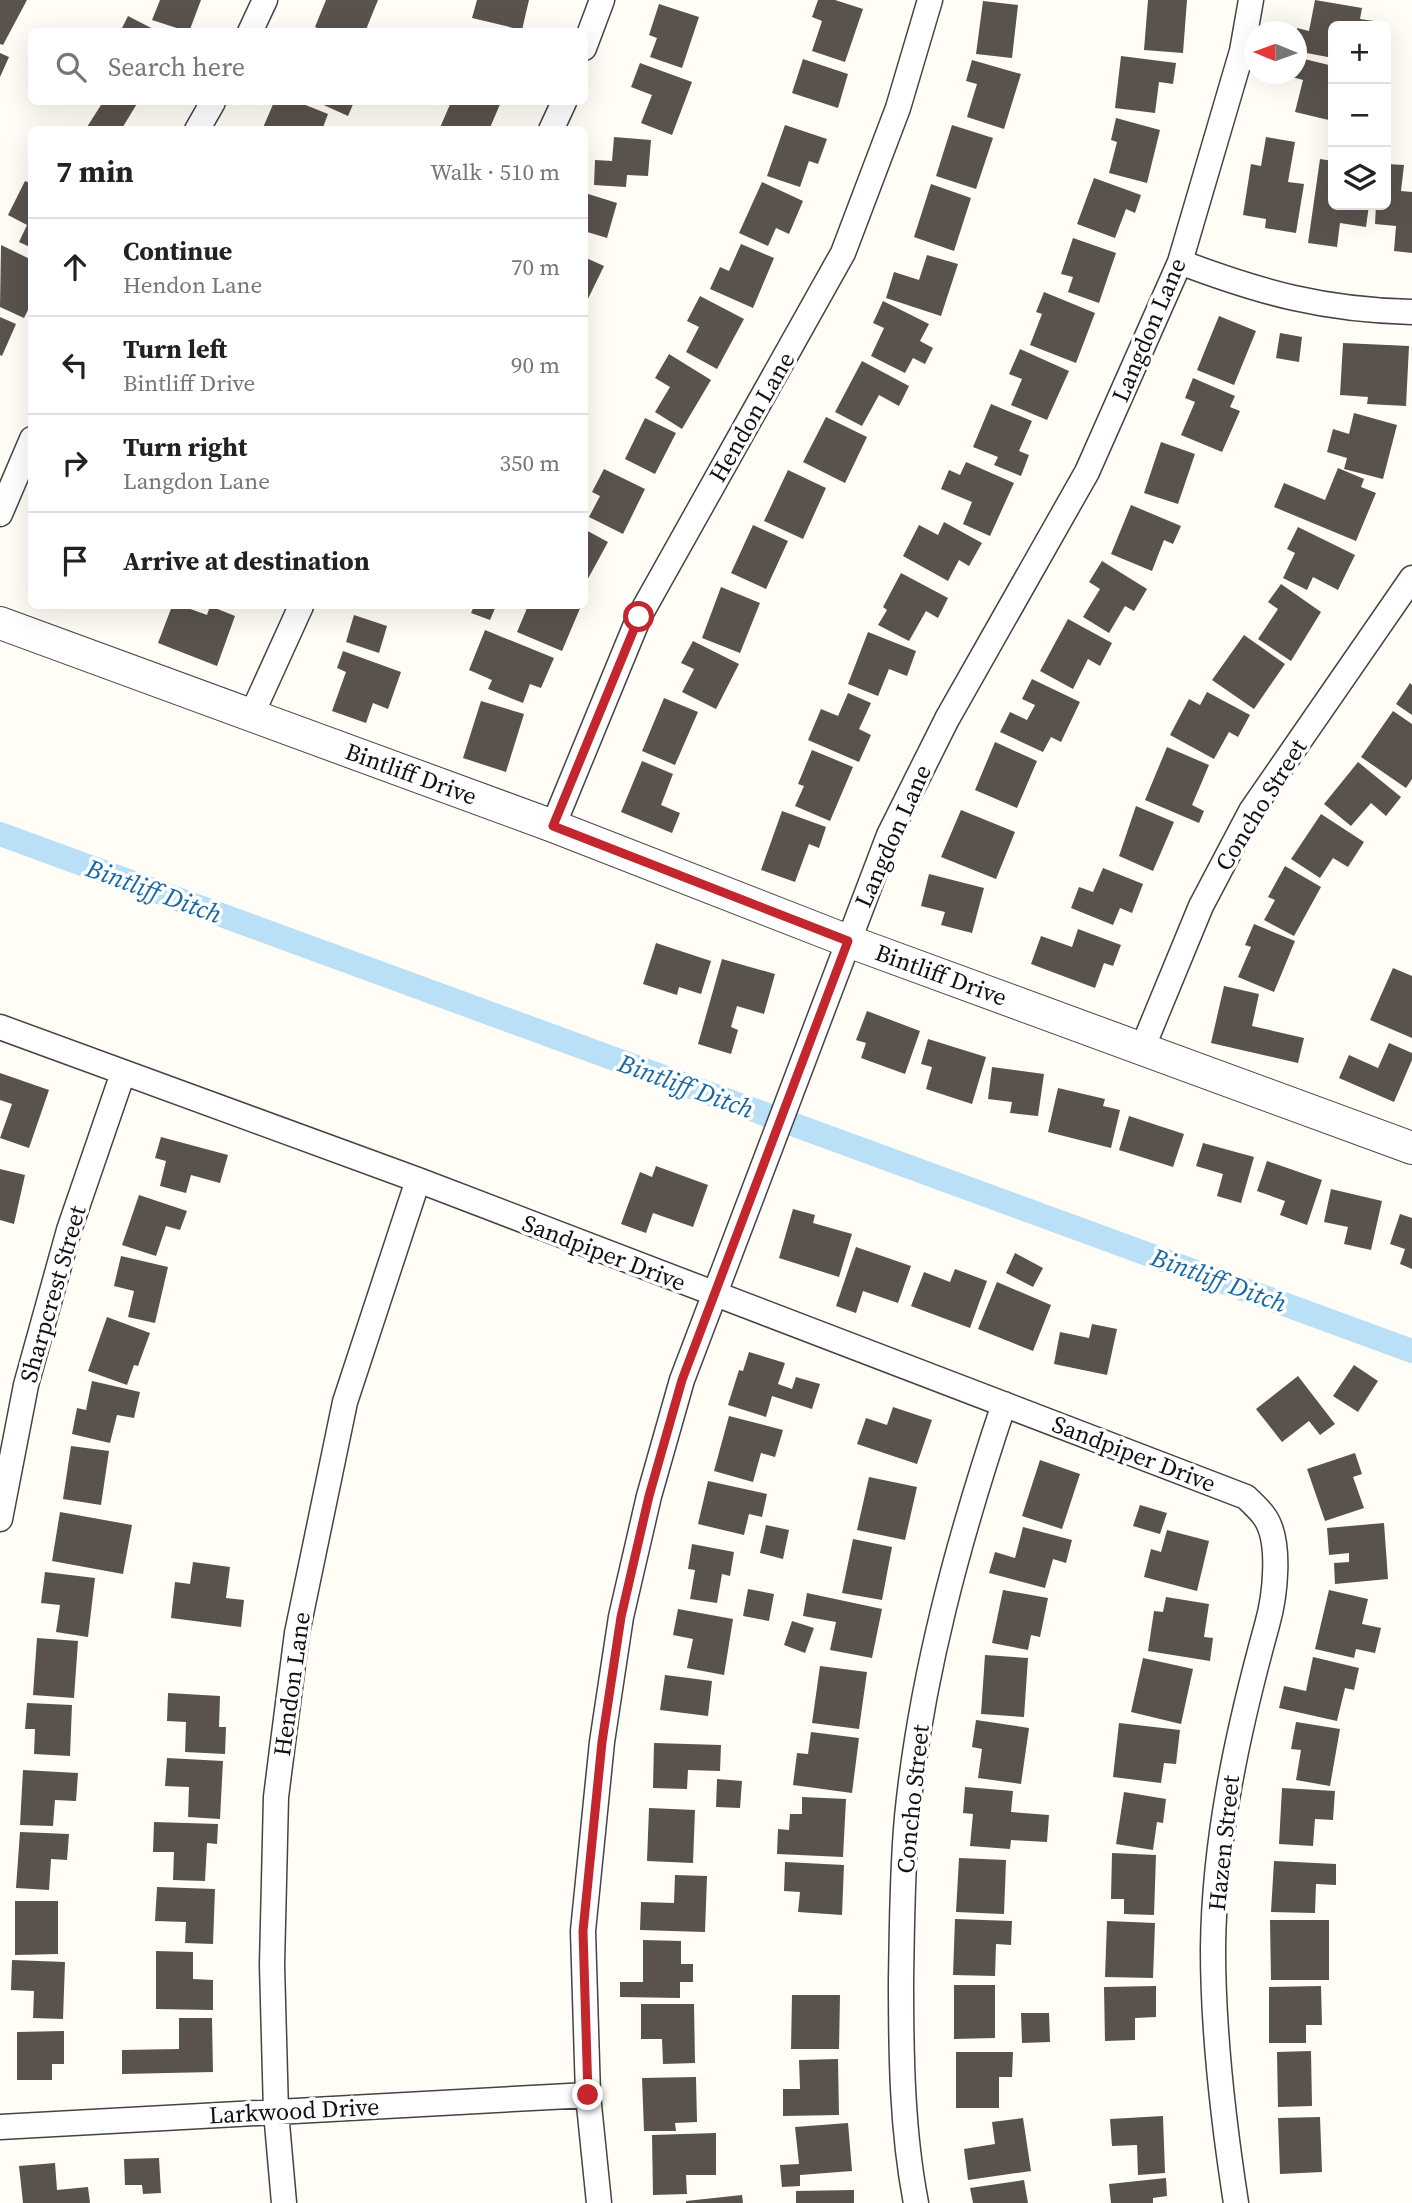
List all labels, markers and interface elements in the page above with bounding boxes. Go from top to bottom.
north arrow [1244,21,1307,84]
map controls [1328,21,1391,210]
button: + [1328,21,1391,84]
search box [28,28,588,105]
icon: search [52,48,90,86]
text: Search here [108,49,245,85]
button: − [1328,84,1391,147]
button: layers [1328,147,1391,210]
text: 7 min [56,151,134,192]
text: Walk · 510 m [430,156,560,188]
text: Continue [123,233,232,269]
icon: ahead [56,248,94,286]
text: 70 m [511,251,560,283]
street label: Langdon Lane [1103,253,1194,407]
text: Hendon Lane [123,269,262,301]
text: Turn left [123,331,227,367]
icon: left [56,346,94,384]
street label: Hendon Lane [701,346,802,488]
text: 90 m [511,349,560,381]
text: Bintliff Drive [123,367,255,399]
text: Turn right [123,429,247,465]
icon: right [56,444,94,482]
text: 350 m [499,447,560,479]
text: Langdon Lane [123,465,270,497]
icon: arrive [56,542,94,580]
text: Arrive at destination [123,543,370,579]
route start [623,601,654,632]
street label: Concho Street [1207,732,1314,877]
street label: Bintliff Drive [341,734,482,813]
street label: Langdon Lane [846,759,939,913]
water label: Bintliff Ditch [80,849,227,932]
street label: Bintliff Drive [871,935,1012,1014]
water label: Bintliff Ditch [612,1044,759,1127]
street label: Sharpcrest Street [12,1201,94,1386]
street label: Sandpiper Drive [518,1206,691,1299]
water label: Bintliff Ditch [1145,1238,1292,1321]
street label: Sandpiper Drive [1048,1407,1221,1500]
street label: Hendon Lane [265,1610,318,1758]
street label: Concho Street [888,1723,937,1875]
street label: Hazen Street [1200,1773,1247,1912]
route end [572,2079,603,2110]
street label: Larkwood Drive [208,2090,380,2131]

